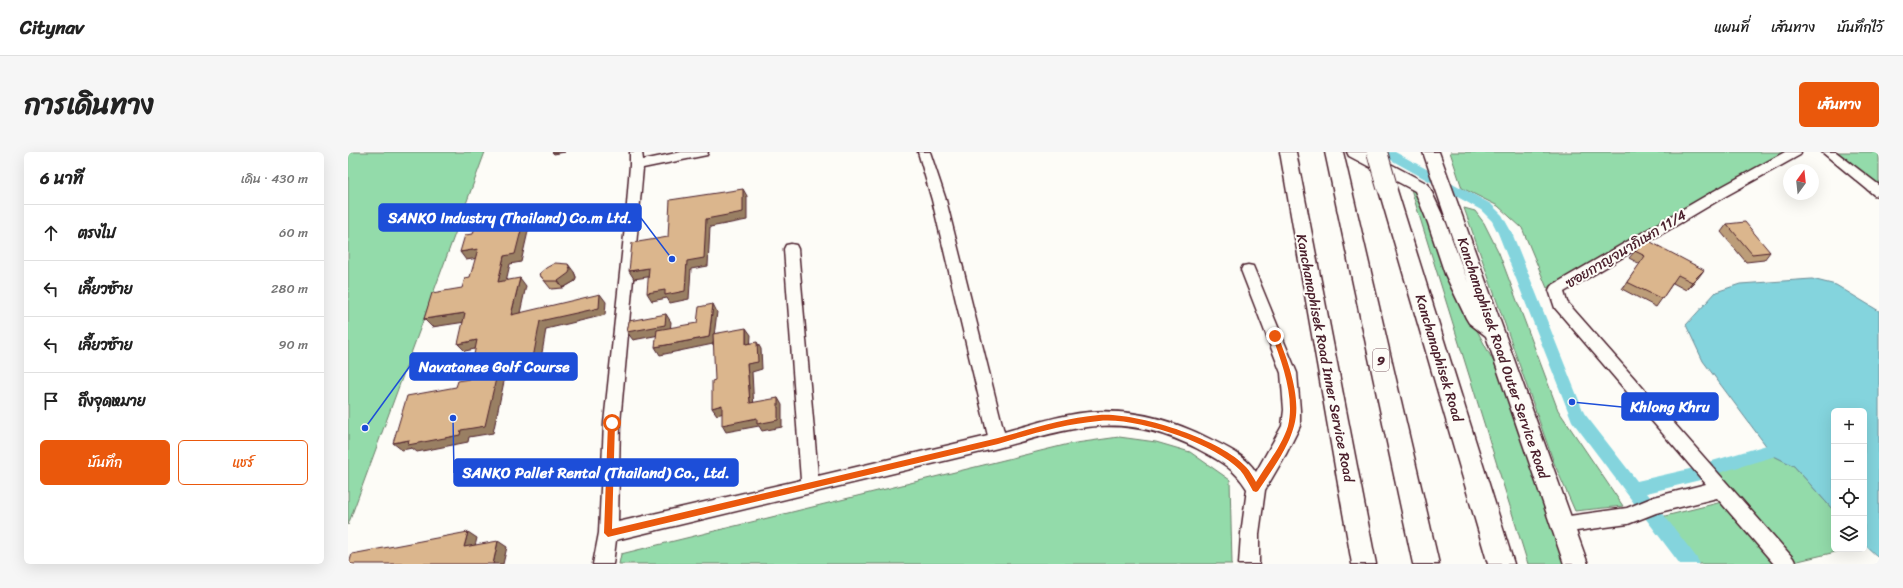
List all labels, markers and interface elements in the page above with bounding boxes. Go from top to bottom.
text: Citynav [20,11,84,44]
text: แผนที่ [1714,15,1749,40]
text: เส้นทาง [1771,15,1815,40]
text: บันทึกไว้ [1837,15,1883,40]
text: การเดินทาง [24,80,154,129]
button: เส้นทาง [1799,82,1879,127]
text: 6 นาที [40,163,84,193]
north arrow [1783,164,1819,200]
text: เดิน · 430 m [241,167,308,190]
street label: ซอยกาญจนาภิเษก 11/4 [1561,203,1692,295]
callout: SANKO Industry (Thailand) Co.m Ltd. [379,204,641,231]
text: SANKO Industry (Thailand) Co.m Ltd. [387,205,632,231]
text: ตรงไป [78,220,116,246]
text: 60 m [279,221,308,244]
icon: ahead [40,222,62,244]
street label: Kanchanaphisek Road Inner Service Road [1289,232,1362,486]
street label: Kanchanaphisek Road Outer Service Road [1450,234,1557,484]
text: เลี้ยวซ้าย [78,276,133,302]
text: 280 m [271,277,308,300]
icon: left [40,278,62,300]
street label: Kanchanaphisek Road [1408,291,1471,426]
route end [1266,327,1284,345]
text: เลี้ยวซ้าย [78,332,133,358]
text: 90 m [278,333,308,356]
icon: left [40,334,62,356]
road number: 9 [1373,349,1389,371]
callout: Navatanee Golf Course [410,353,577,380]
text: Navatanee Golf Course [418,354,570,380]
text: ถึงจุดหมาย [78,388,146,414]
icon: arrive [40,390,62,412]
callout: Khlong Khru [1622,393,1718,420]
text: Khlong Khru [1629,394,1711,420]
map controls [1831,408,1867,552]
button: + [1831,408,1867,444]
route start [603,414,621,432]
button: บันทึก [40,440,170,485]
button: แชร์ [178,440,308,485]
button: − [1831,444,1867,480]
callout: SANKO Pallet Rental (Thailand) Co., Ltd. [454,459,738,486]
text: SANKO Pallet Rental (Thailand) Co., Ltd. [461,460,730,486]
button: locate [1831,480,1867,516]
button: layers [1831,516,1867,552]

